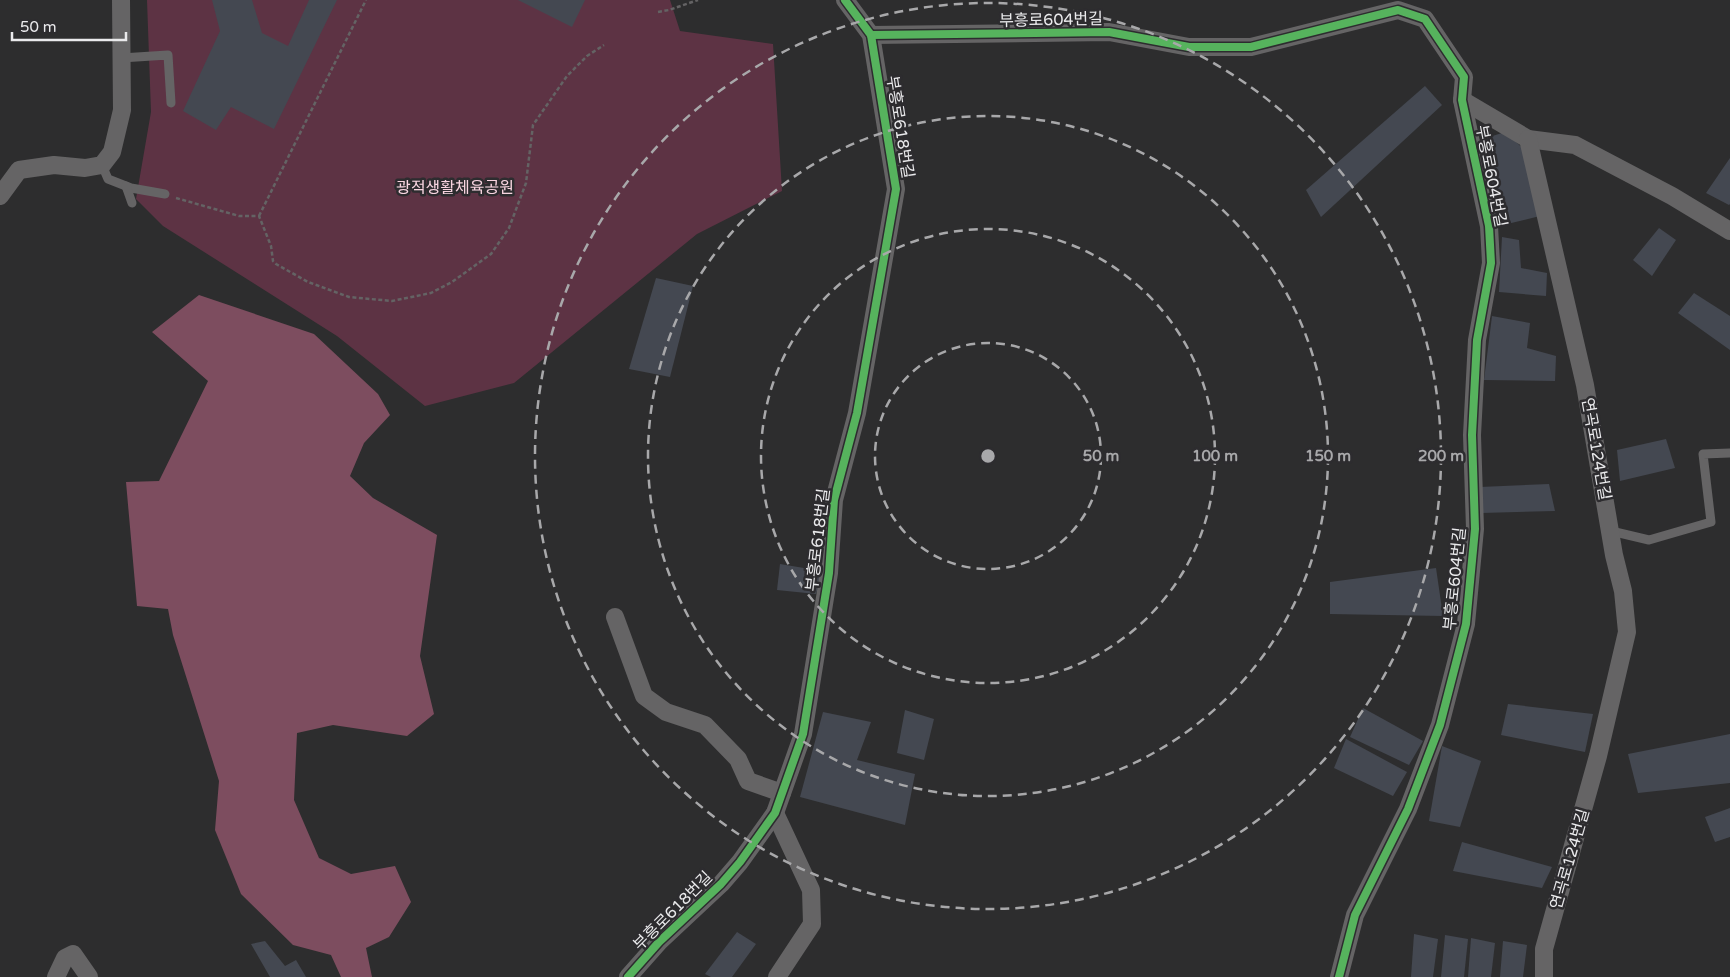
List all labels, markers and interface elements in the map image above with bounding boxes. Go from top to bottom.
street label: 부흥로604번길 [999,9,1103,31]
scale bar [12,10,126,42]
text: 50 m [20,18,57,36]
street label: 부흥로618번길 [882,74,918,180]
street label: 부흥로604번길 [1471,123,1511,229]
park label: 광적생활체육공원 [396,178,514,198]
street label: 연곡로124번길 [1577,396,1615,502]
centre of rings [979,447,997,465]
text: 50 m [1083,447,1119,465]
text: 100 m [1192,447,1238,465]
text: 150 m [1305,447,1351,465]
text: 200 m [1418,447,1464,465]
street label: 부흥로618번길 [802,487,834,593]
street label: 부흥로604번길 [1440,526,1470,632]
street label: 연곡로124번길 [1546,806,1594,912]
street label: 부흥로618번길 [629,867,717,955]

